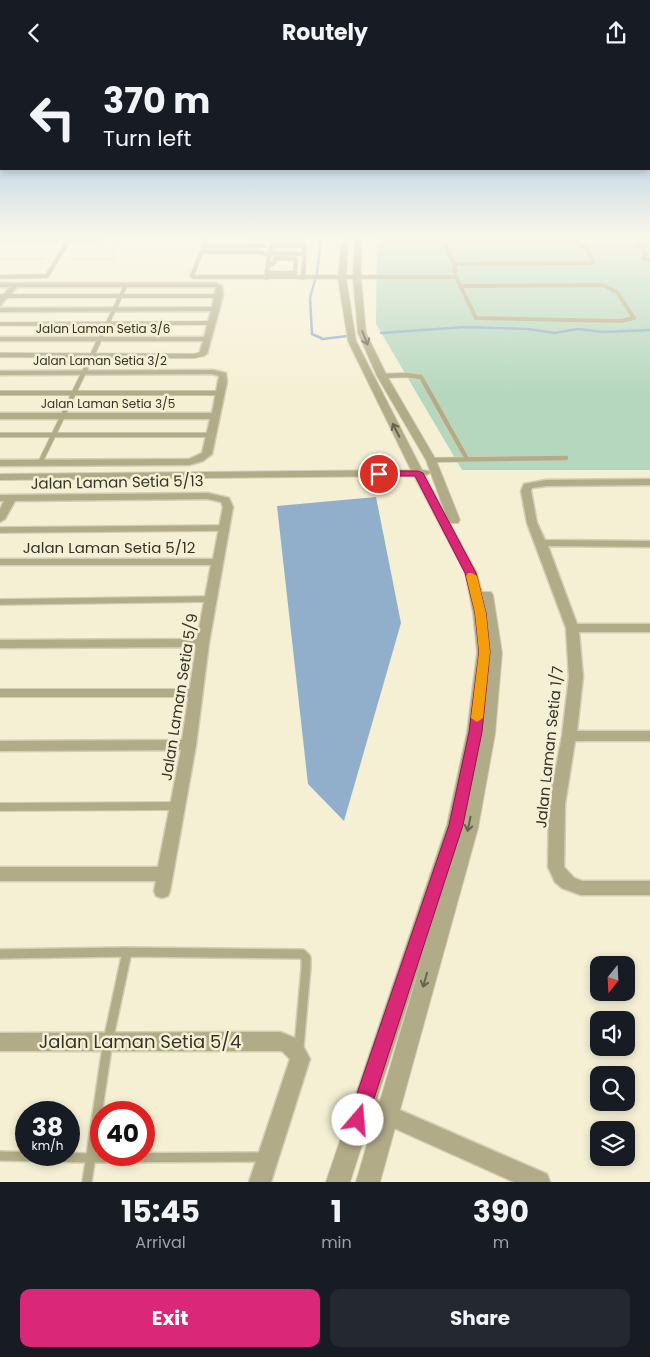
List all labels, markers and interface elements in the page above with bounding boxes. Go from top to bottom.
text: Routely [282,17,368,48]
icon: back [20,19,48,47]
icon: share [602,19,630,47]
text: 370 m [103,76,210,125]
icon: left [20,85,85,150]
text: Turn left [103,123,191,154]
street label: Jalan Laman Setia 3/6 [36,320,170,337]
one-way arrow [361,330,370,345]
street label: Jalan Laman Setia 3/2 [33,352,167,369]
street label: Jalan Laman Setia 3/5 [41,395,175,412]
one-way arrow [391,423,400,438]
pin [358,453,400,495]
icon: arrive [365,460,393,488]
street label: Jalan Laman Setia 5/13 [30,470,204,494]
street label: Jalan Laman Setia 5/12 [23,537,195,558]
street label: Jalan Laman Setia 5/9 [155,612,203,782]
street label: Jalan Laman Setia 1/7 [530,665,568,829]
one-way arrow [464,815,474,831]
north arrow [590,956,635,1001]
map controls [590,956,635,1166]
one-way arrow [420,972,430,988]
button: sound [590,1011,635,1056]
street label: Jalan Laman Setia 5/4 [39,1029,241,1054]
button: search [590,1066,635,1111]
position arrow [331,1093,383,1145]
speed limit sign: 40 [90,1101,155,1166]
text: 38 [32,1110,63,1145]
button: layers [590,1121,635,1166]
text: km/h [32,1137,63,1154]
text: 15:45 [121,1190,200,1233]
text: 1 [331,1190,342,1233]
text: 390 [473,1190,529,1233]
text: Arrival [135,1231,186,1254]
text: min [321,1231,352,1254]
text: m [493,1231,509,1254]
button: Exit [20,1289,320,1347]
button: Share [330,1289,630,1347]

